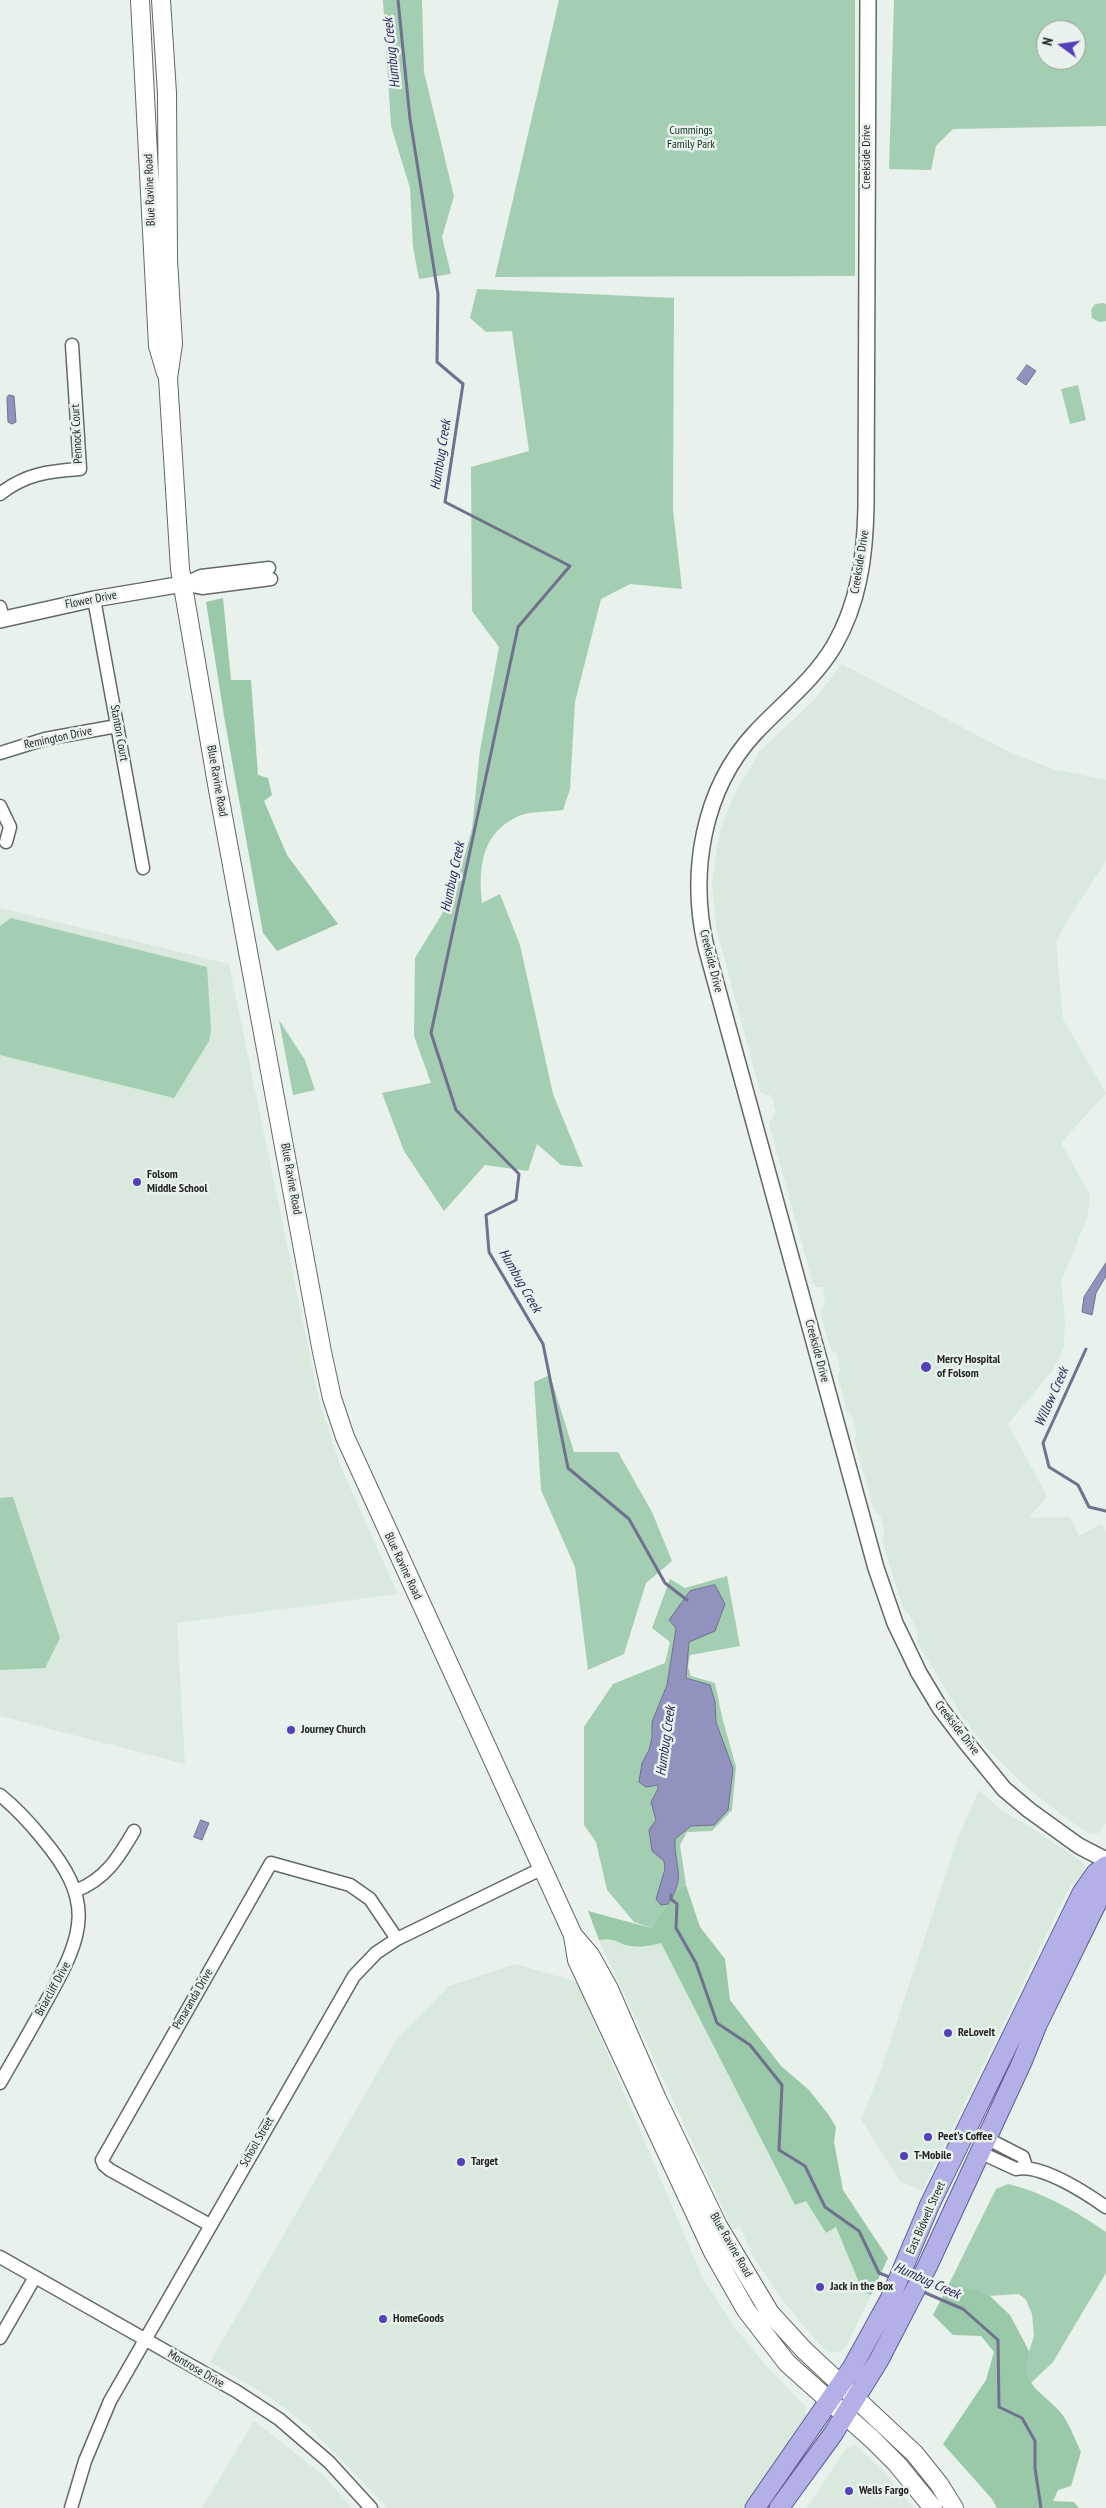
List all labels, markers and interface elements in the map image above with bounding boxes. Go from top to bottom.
water label: Humbug Creek [380,17,404,89]
north arrow [1036,20,1086,70]
text: N [1038,36,1057,47]
park label: Cummings Family Park [667,124,715,152]
street label: Creekside Drive [860,125,874,189]
street label: Blue Ravine Road [142,154,158,226]
street label: Pennock Court [68,404,86,464]
water label: Humbug Creek [427,419,455,491]
street label: Creekside Drive [848,529,872,595]
street label: Flower Drive [64,588,118,612]
street label: Stanton Court [107,704,131,762]
street label: Remington Drive [23,724,93,752]
street label: Blue Ravine Road [204,744,230,818]
water label: Humbug Creek [437,841,469,913]
street label: Creekside Drive [696,928,726,994]
street label: Blue Ravine Road [278,1142,304,1216]
place label: Folsom Middle School [147,1168,207,1196]
marker: Folsom Middle School [131,1176,143,1188]
water label: Humbug Creek [495,1246,545,1316]
street label: Creekside Drive [802,1318,832,1384]
place label: Mercy Hospital of Folsom [937,1353,1000,1381]
marker: Mercy Hospital of Folsom [919,1360,933,1374]
water label: Willow Creek [1031,1365,1073,1429]
street label: Blue Ravine Road [381,1530,425,1602]
street label: Creekside Drive [932,1698,982,1758]
water label: Humbug Creek [653,1705,679,1777]
place label: Journey Church [301,1723,366,1737]
marker: Journey Church [285,1724,297,1736]
street label: Briarcliff Drive [32,1959,74,2019]
street label: Penaranda Drive [170,1966,216,2032]
place label: ReLoveIt [958,2026,995,2040]
marker: ReLoveIt [942,2027,954,2039]
street label: School Street [237,2114,277,2170]
place label: Peet's Coffee [938,2130,993,2144]
marker: Peet's Coffee [922,2131,934,2143]
place label: T-Mobile [914,2149,951,2163]
marker: T-Mobile [898,2150,910,2162]
place label: Target [471,2155,498,2169]
marker: Target [455,2156,467,2168]
street label: East Bidwell Street [904,2179,948,2257]
street label: Blue Ravine Road [707,2210,755,2280]
water label: Humbug Creek [891,2259,963,2303]
place label: Jack in the Box [830,2280,893,2294]
marker: Jack in the Box [814,2281,826,2293]
place label: HomeGoods [393,2312,444,2326]
marker: HomeGoods [377,2313,389,2325]
street label: Montrose Drive [165,2347,227,2391]
place label: Wells Fargo [859,2484,909,2498]
marker: Wells Fargo [843,2485,855,2497]

